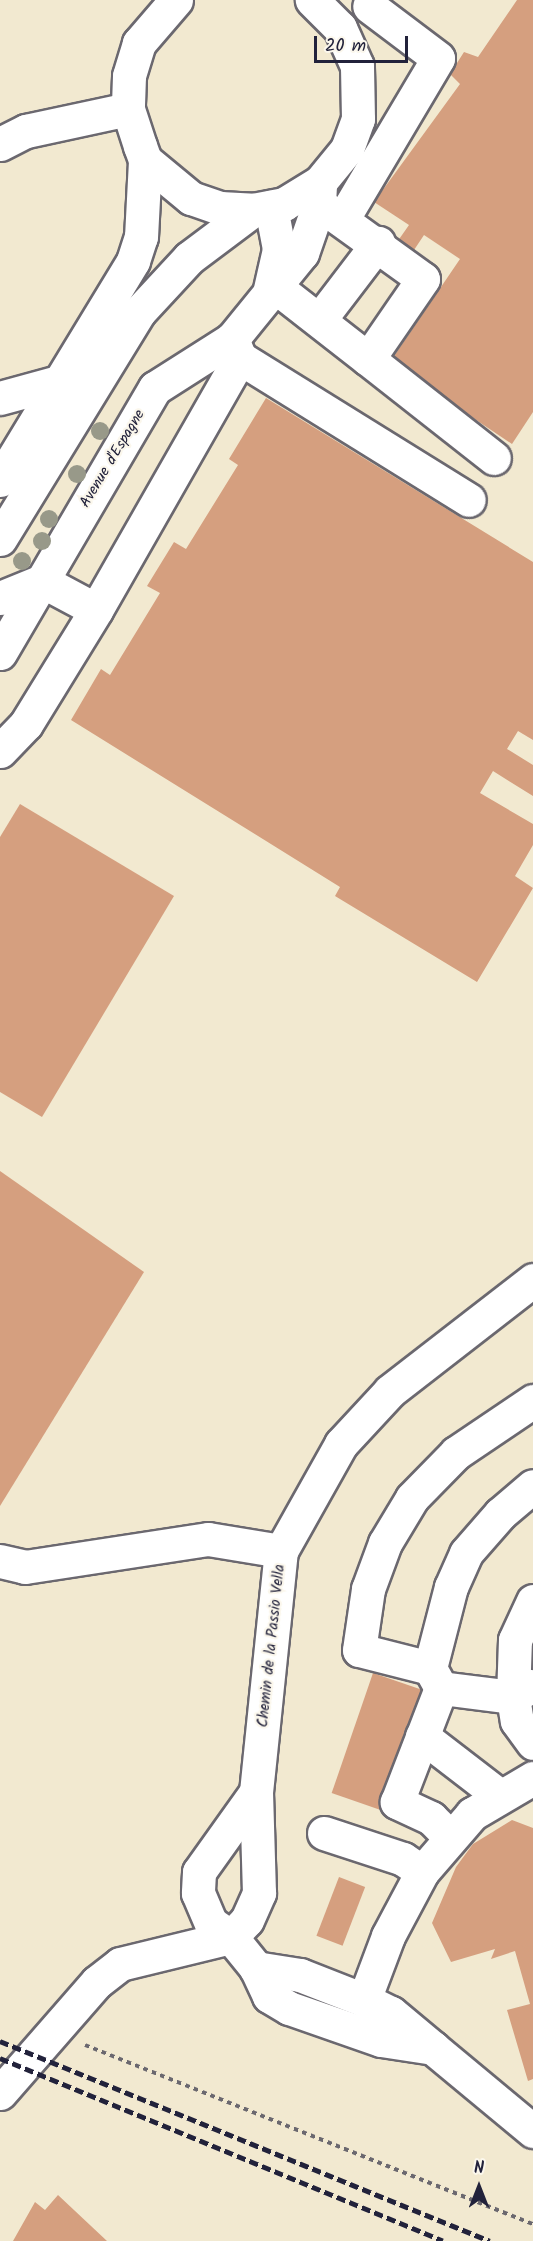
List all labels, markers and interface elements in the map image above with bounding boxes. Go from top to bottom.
scale bar [317,24,412,62]
text: 20 m [325,32,366,61]
street label: Avenue d'Espagne [77,407,149,511]
street label: Chemin de la Passio Vella [254,1564,290,1728]
text: N [474,2156,484,2181]
north arrow [449,2157,509,2217]

